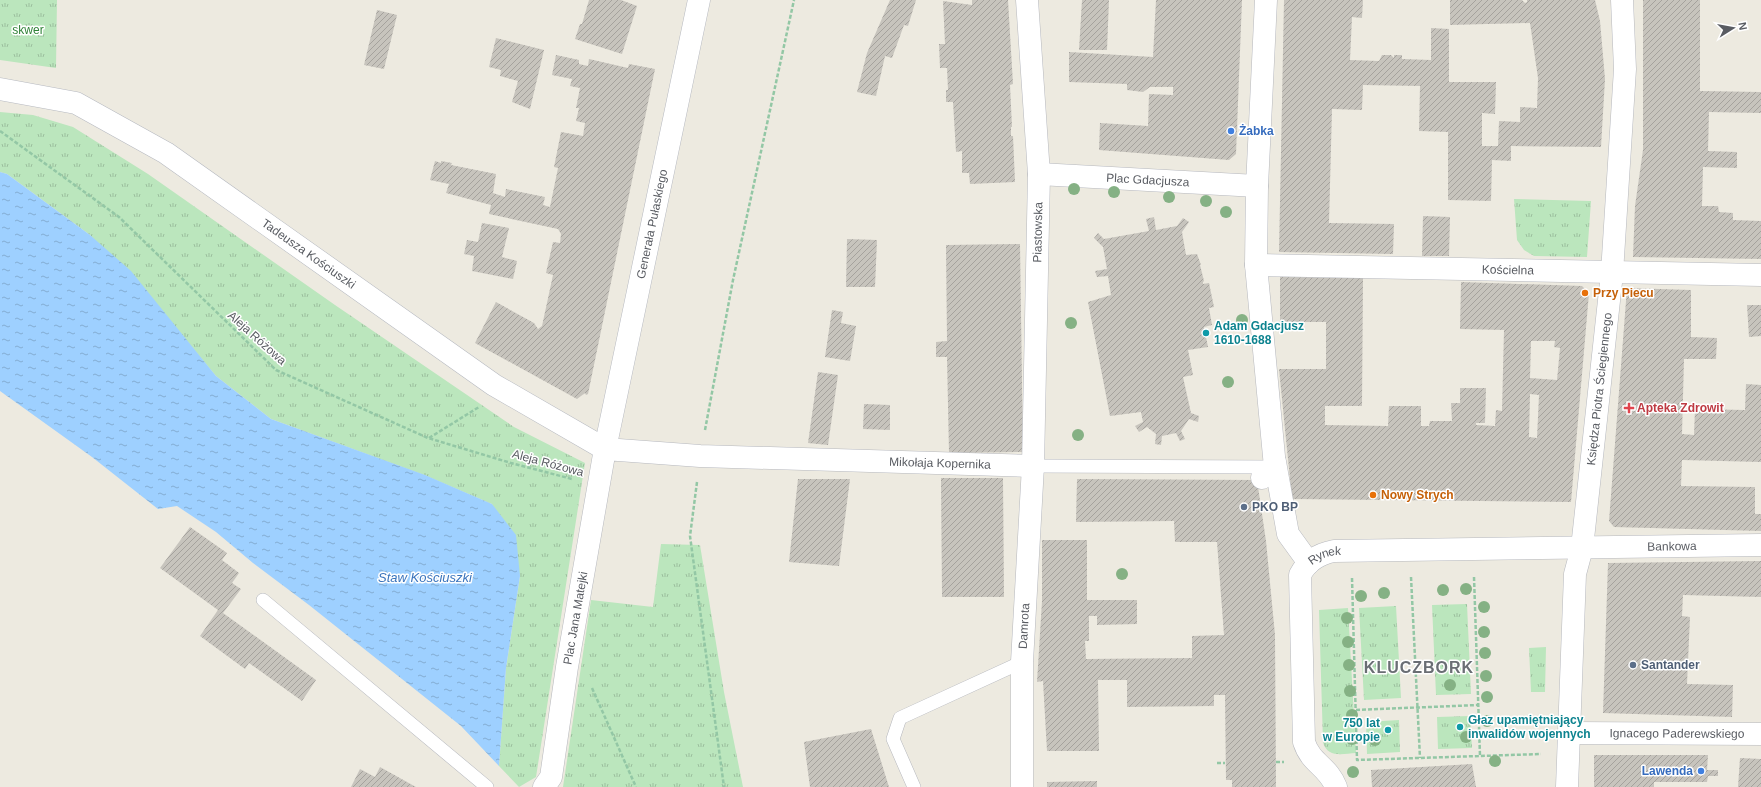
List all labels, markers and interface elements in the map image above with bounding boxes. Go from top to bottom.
north arrow [1713,8,1753,48]
text: N [1736,21,1749,31]
park label: skwer [12,23,44,37]
place label: Żabka [1239,123,1274,138]
marker: Żabka [1226,126,1236,136]
street label: Generała Pułaskiego [634,168,670,280]
street label: Plac Gdacjusza [1106,171,1190,189]
street label: Piastowska [1030,202,1045,263]
street label: Tadeusza Kościuszki [259,216,358,292]
street label: Kościelna [1482,262,1534,278]
place label: Przy Piecu [1593,286,1654,300]
marker: Przy Piecu [1580,288,1590,298]
street label: Aleja Różowa [225,308,289,368]
street label: Księdza Piotra Ściegiennego [1584,312,1615,466]
place label: Adam Gdacjusz 1610-1688 [1214,319,1304,347]
marker: Adam Gdacjusz 1610-1688 [1201,328,1211,338]
place label: Apteka Zdrowit [1637,401,1724,415]
marker: Apteka Zdrowit [1624,403,1634,413]
street label: Aleja Różowa [511,447,586,479]
street label: Mikołaja Kopernika [889,455,991,472]
place label: Nowy Strych [1381,488,1454,502]
marker: Nowy Strych [1368,490,1378,500]
place label: PKO BP [1252,500,1298,514]
marker: PKO BP [1239,502,1249,512]
street label: Bankowa [1647,539,1697,554]
street label: Rynek [1305,544,1342,568]
water label: Staw Kościuszki [378,570,473,585]
street label: Plac Jana Matejki [561,571,591,666]
street label: Damrota [1016,602,1032,649]
place label: Santander [1641,658,1700,672]
district label: KLUCZBORK [1364,659,1474,676]
marker: Santander [1628,660,1638,670]
place label: Głaz upamiętniający inwalidów wojennych [1468,713,1591,741]
place label: 750 lat w Europie [1322,716,1380,744]
marker: Głaz upamiętniający inwalidów wojennych [1455,722,1465,732]
marker: 750 lat w Europie [1383,725,1393,735]
street label: Ignacego Paderewskiego [1609,726,1745,741]
place label: Lawenda [1642,764,1693,778]
marker: Lawenda [1696,766,1706,776]

